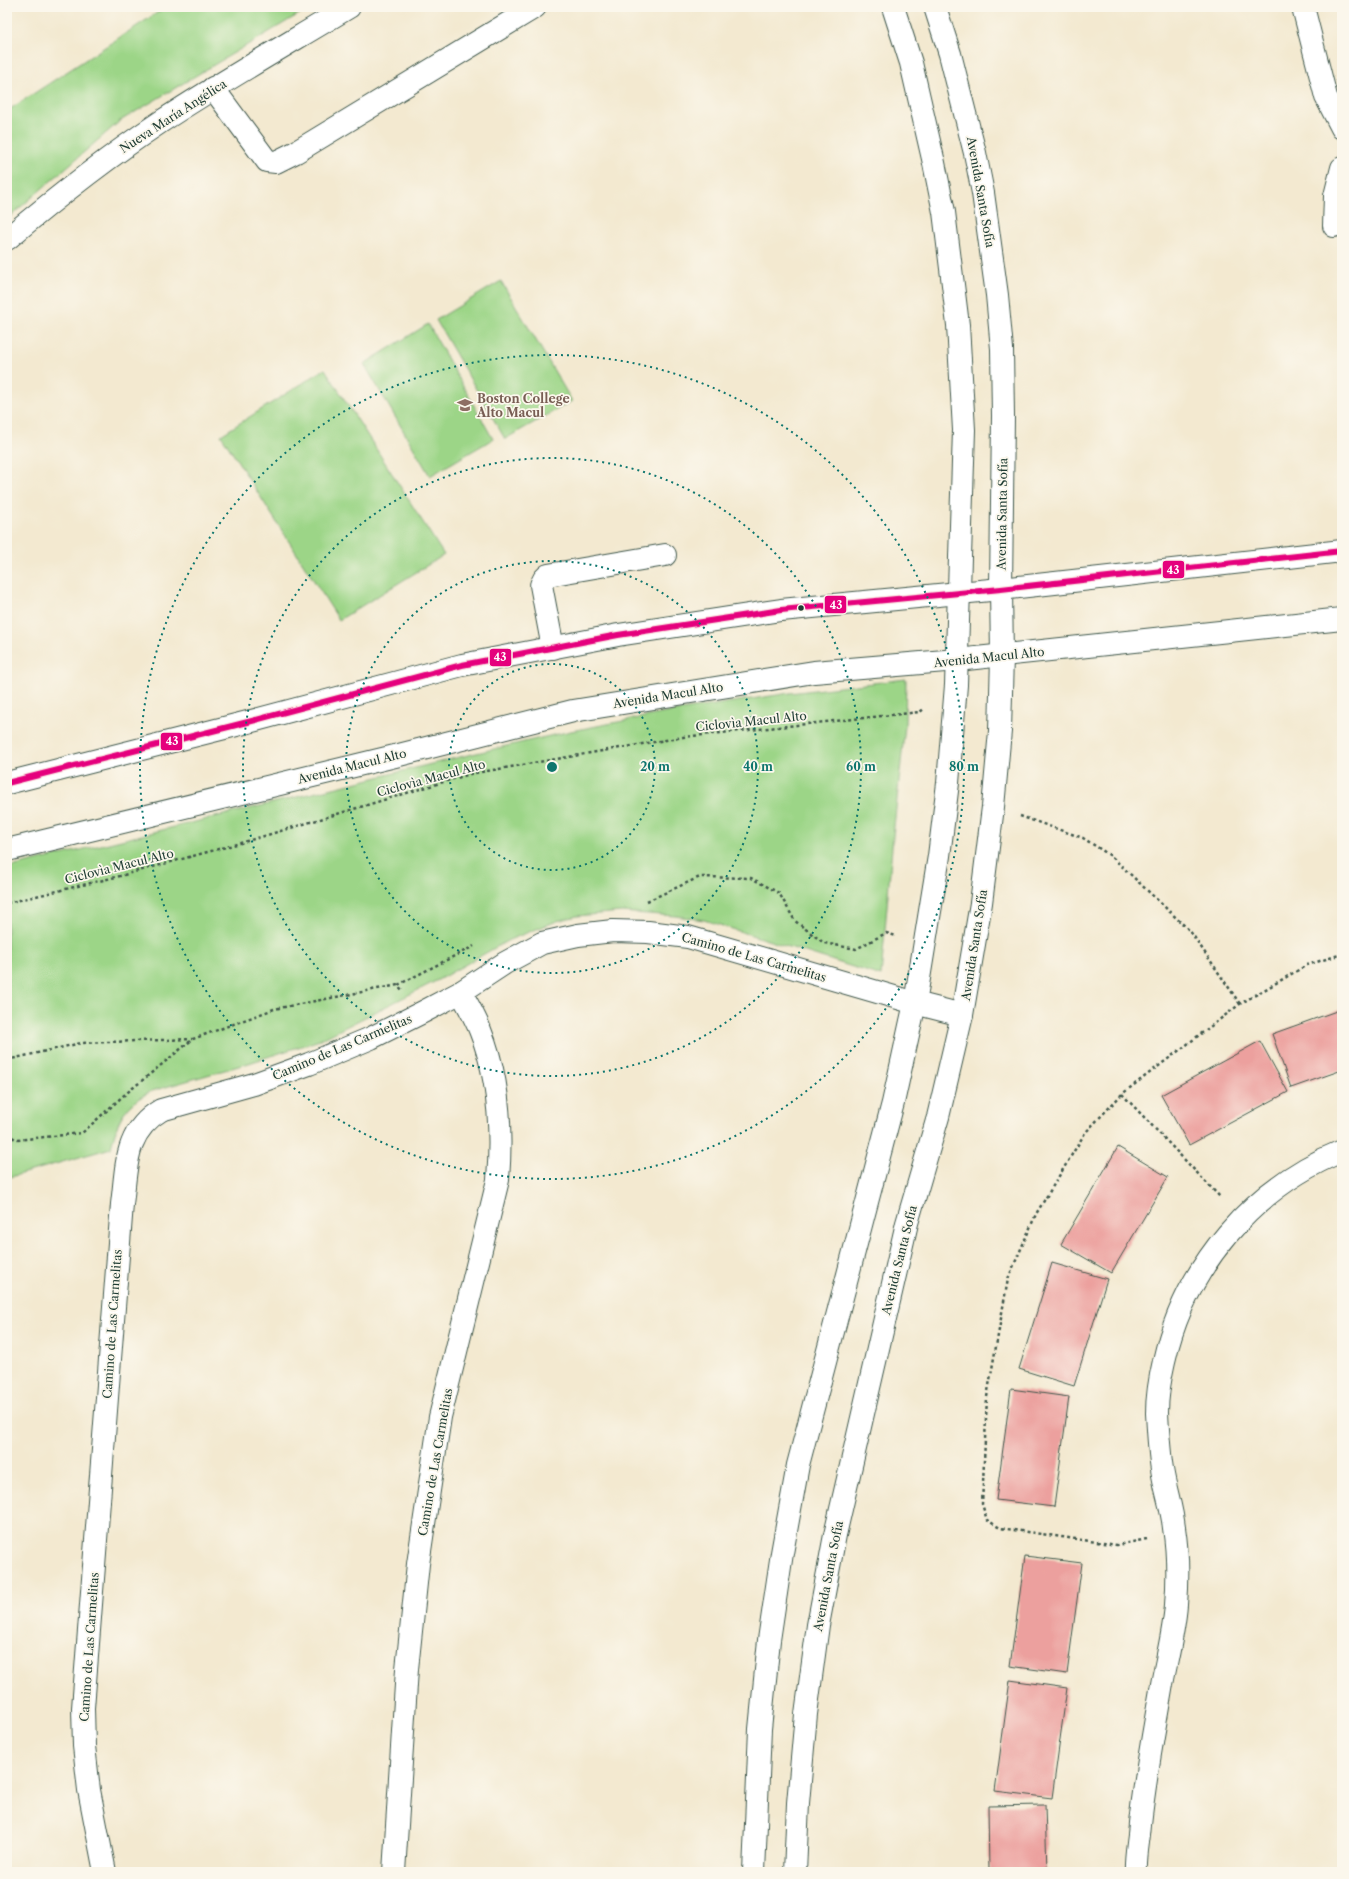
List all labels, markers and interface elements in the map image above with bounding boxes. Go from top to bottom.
street label: Nueva María Angélica [117,76,230,156]
street label: Avenida Santa Sofía [964,134,998,249]
place label: Boston College Alto Macul [476,391,570,420]
school or university icon: Boston College Alto Macul [456,396,474,414]
street label: Avenida Santa Sofía [994,457,1010,571]
line badge: 43 [1162,560,1185,579]
text: 43 [1167,563,1179,577]
line badge: 43 [824,595,847,614]
text: 43 [830,598,842,612]
unlabelled marker [796,603,806,613]
street label: Avenida Macul Alto [932,644,1045,670]
line badge: 43 [489,648,512,667]
text: 43 [494,650,506,664]
street label: Avenida Macul Alto [611,679,724,711]
street label: Ciclovìa Macul Alto [695,708,807,734]
line badge: 43 [160,732,183,751]
text: 43 [166,734,178,748]
street label: Avenida Macul Alto [295,745,408,787]
street label: Ciclovìa Macul Alto [375,756,487,800]
text: 20 m [640,759,670,774]
text: 40 m [743,759,773,774]
text: 60 m [846,759,876,774]
text: 80 m [949,759,979,774]
centre of rings [545,760,559,774]
street label: Ciclovìa Macul Alto [63,845,175,887]
street label: Avenida Santa Sofía [958,888,990,1003]
street label: Camino de Las Carmelitas [680,929,828,985]
street label: Camino de Las Carmelitas [270,1011,414,1083]
street label: Avenida Santa Sofía [878,1203,920,1317]
street label: Camino de Las Carmelitas [99,1249,125,1399]
street label: Camino de Las Carmelitas [415,1387,455,1537]
street label: Avenida Santa Sofía [810,1519,846,1634]
street label: Camino de Las Carmelitas [76,1572,102,1722]

